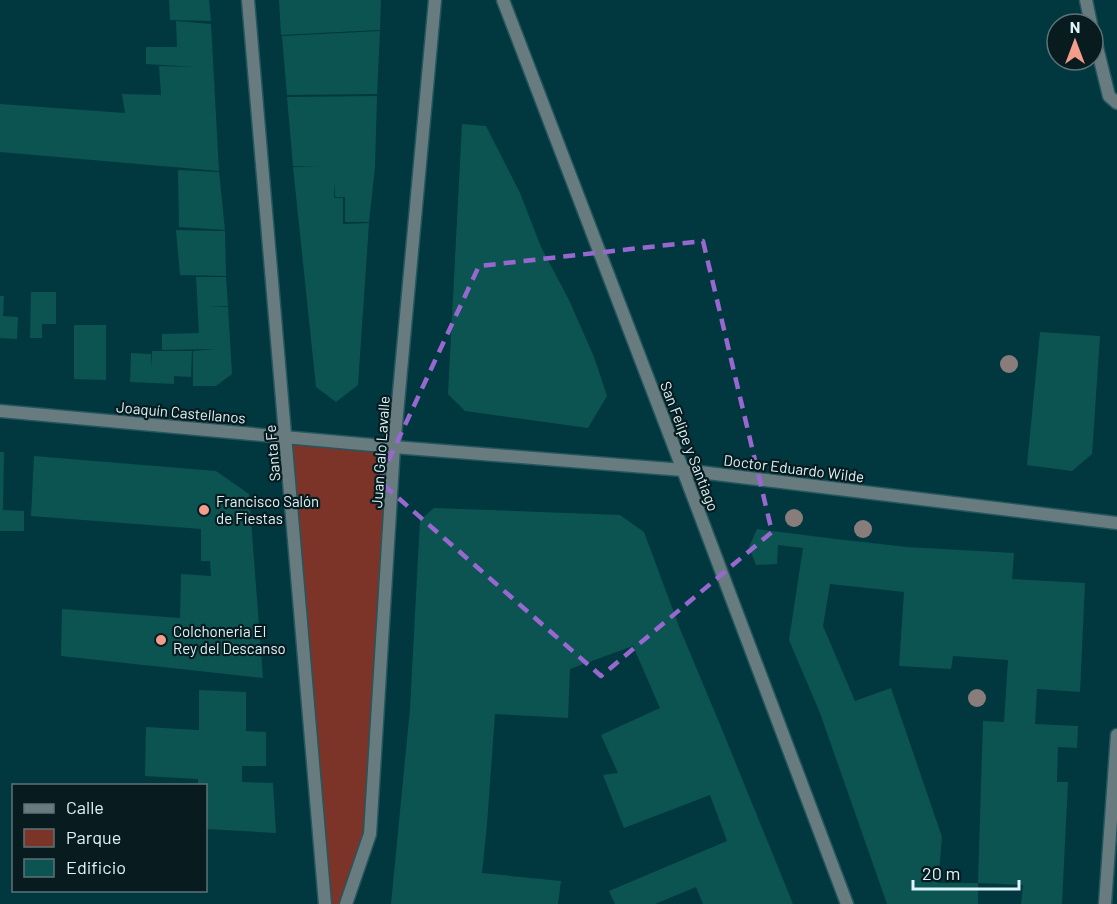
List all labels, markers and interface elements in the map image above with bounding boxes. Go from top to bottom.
north arrow [1045,12,1105,72]
text: N [1070,17,1080,36]
street label: San Felipe y Santiago [657,379,723,513]
street label: Juan Galo Lavalle [367,395,393,509]
street label: Joaquín Castellanos [115,397,247,427]
street label: Santa Fe [261,424,283,482]
street label: Doctor Eduardo Wilde [723,450,865,486]
place label: Francisco Salón de Fiestas [216,492,319,527]
marker: Francisco Salón de Fiestas [197,503,211,517]
place label: Colchoneria El Rey del Descanso [173,622,286,657]
marker: Colchoneria El Rey del Descanso [154,633,168,647]
legend [12,784,207,892]
text: Calle [66,796,104,818]
text: Parque [66,826,121,848]
scale bar [913,853,1020,891]
text: Edificio [66,856,126,878]
text: 20 m [922,862,960,884]

